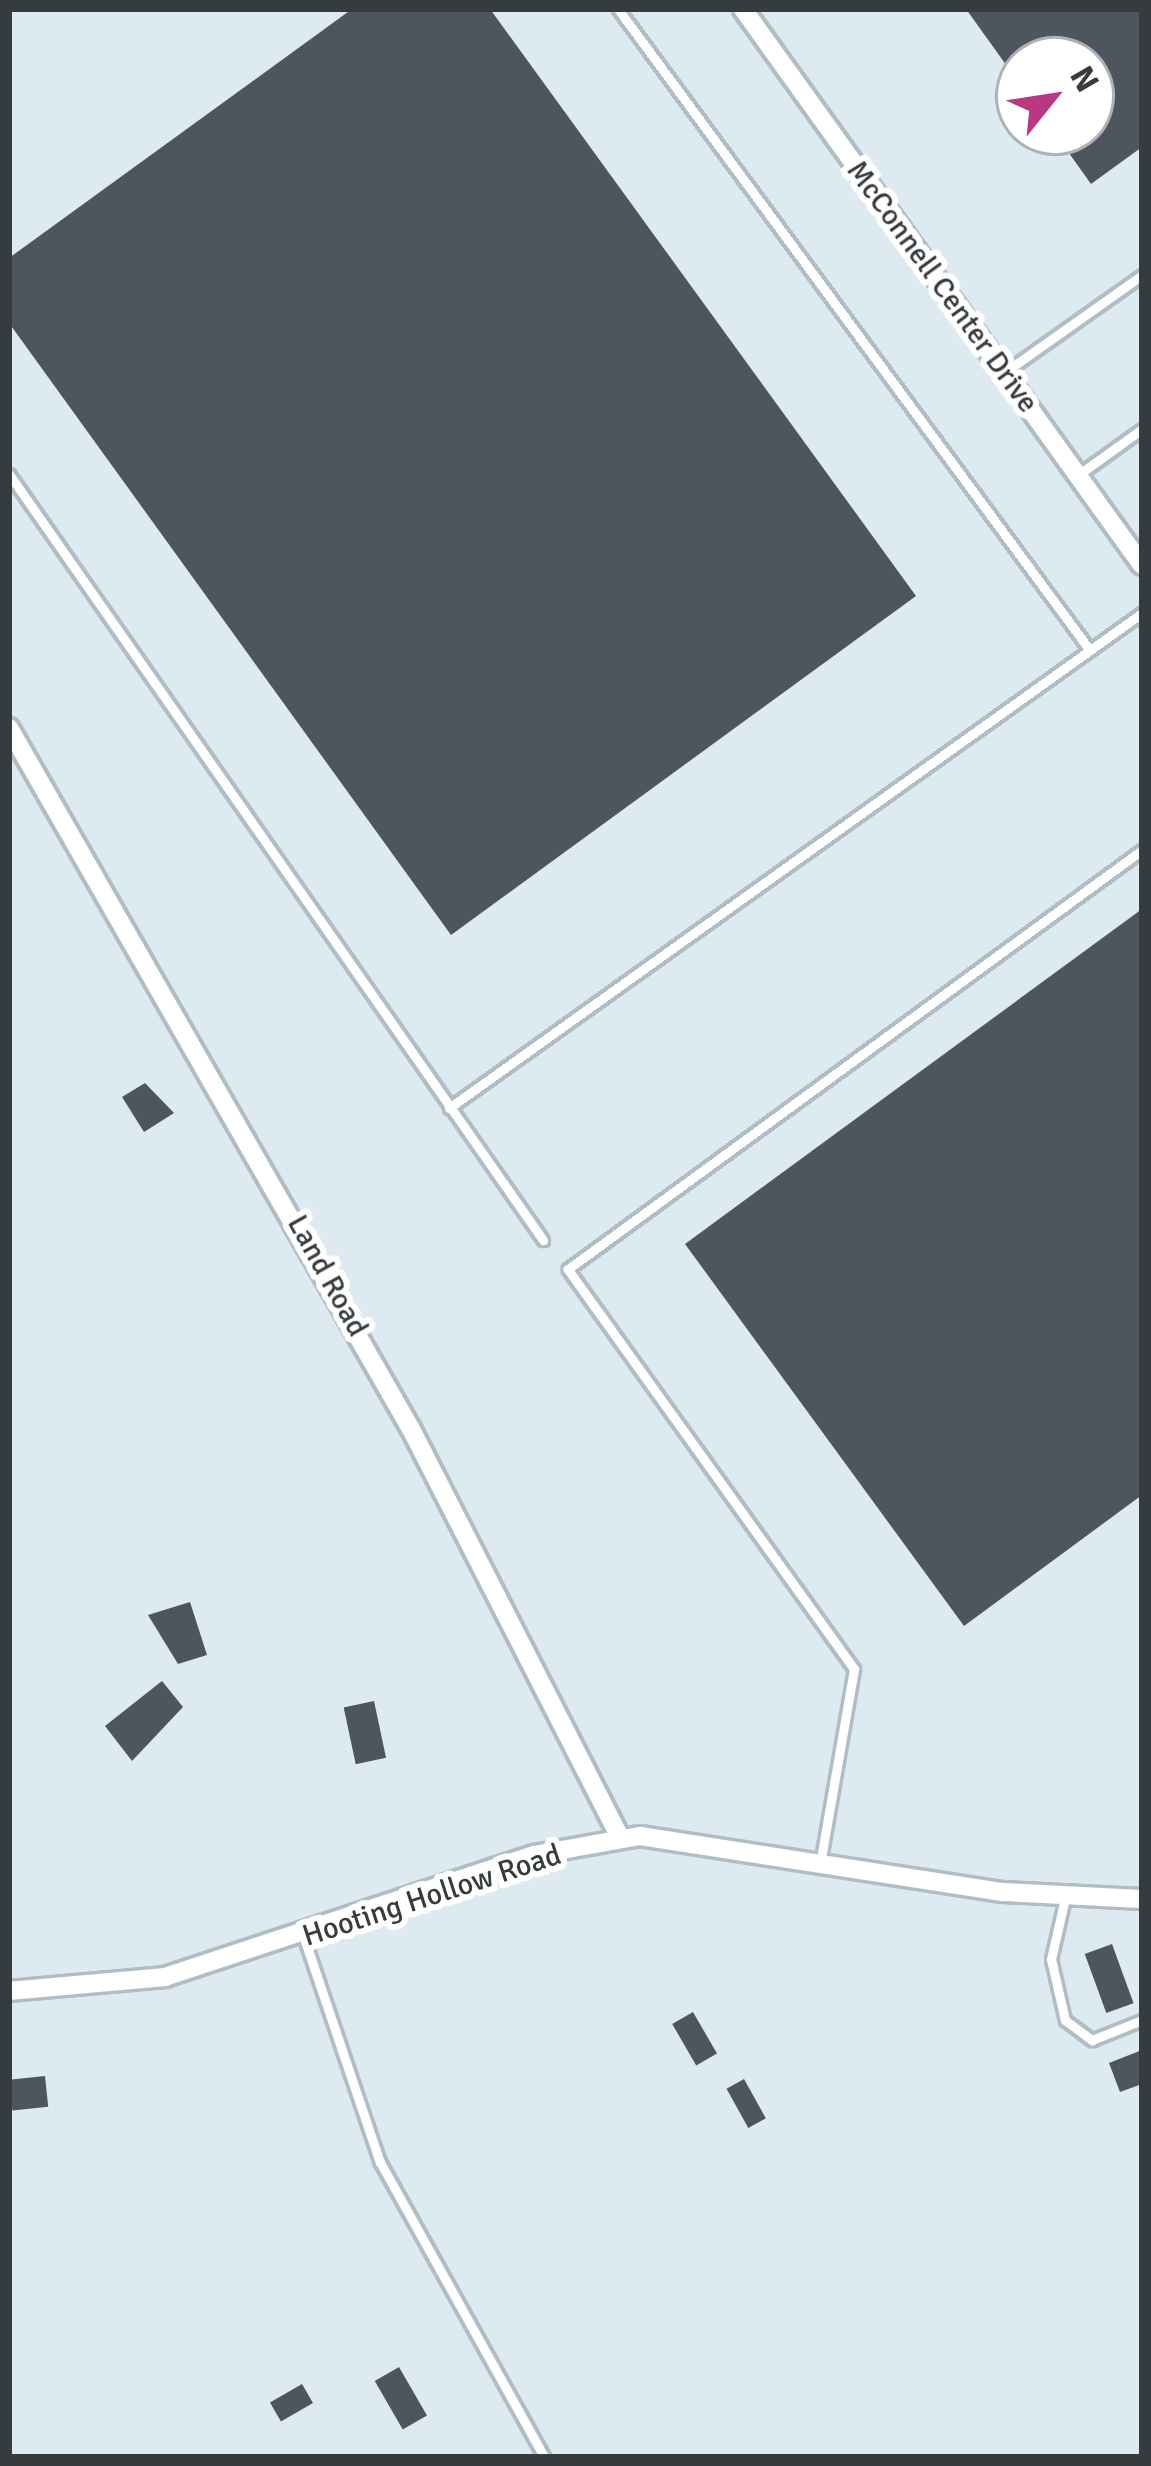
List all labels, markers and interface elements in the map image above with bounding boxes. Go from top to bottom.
north arrow [995,36,1115,156]
text: N [1061,59,1107,99]
street label: McConnell Center Drive [838,154,1046,420]
street label: Land Road [279,1209,375,1343]
street label: Hooting Hollow Road [298,1837,566,1955]

